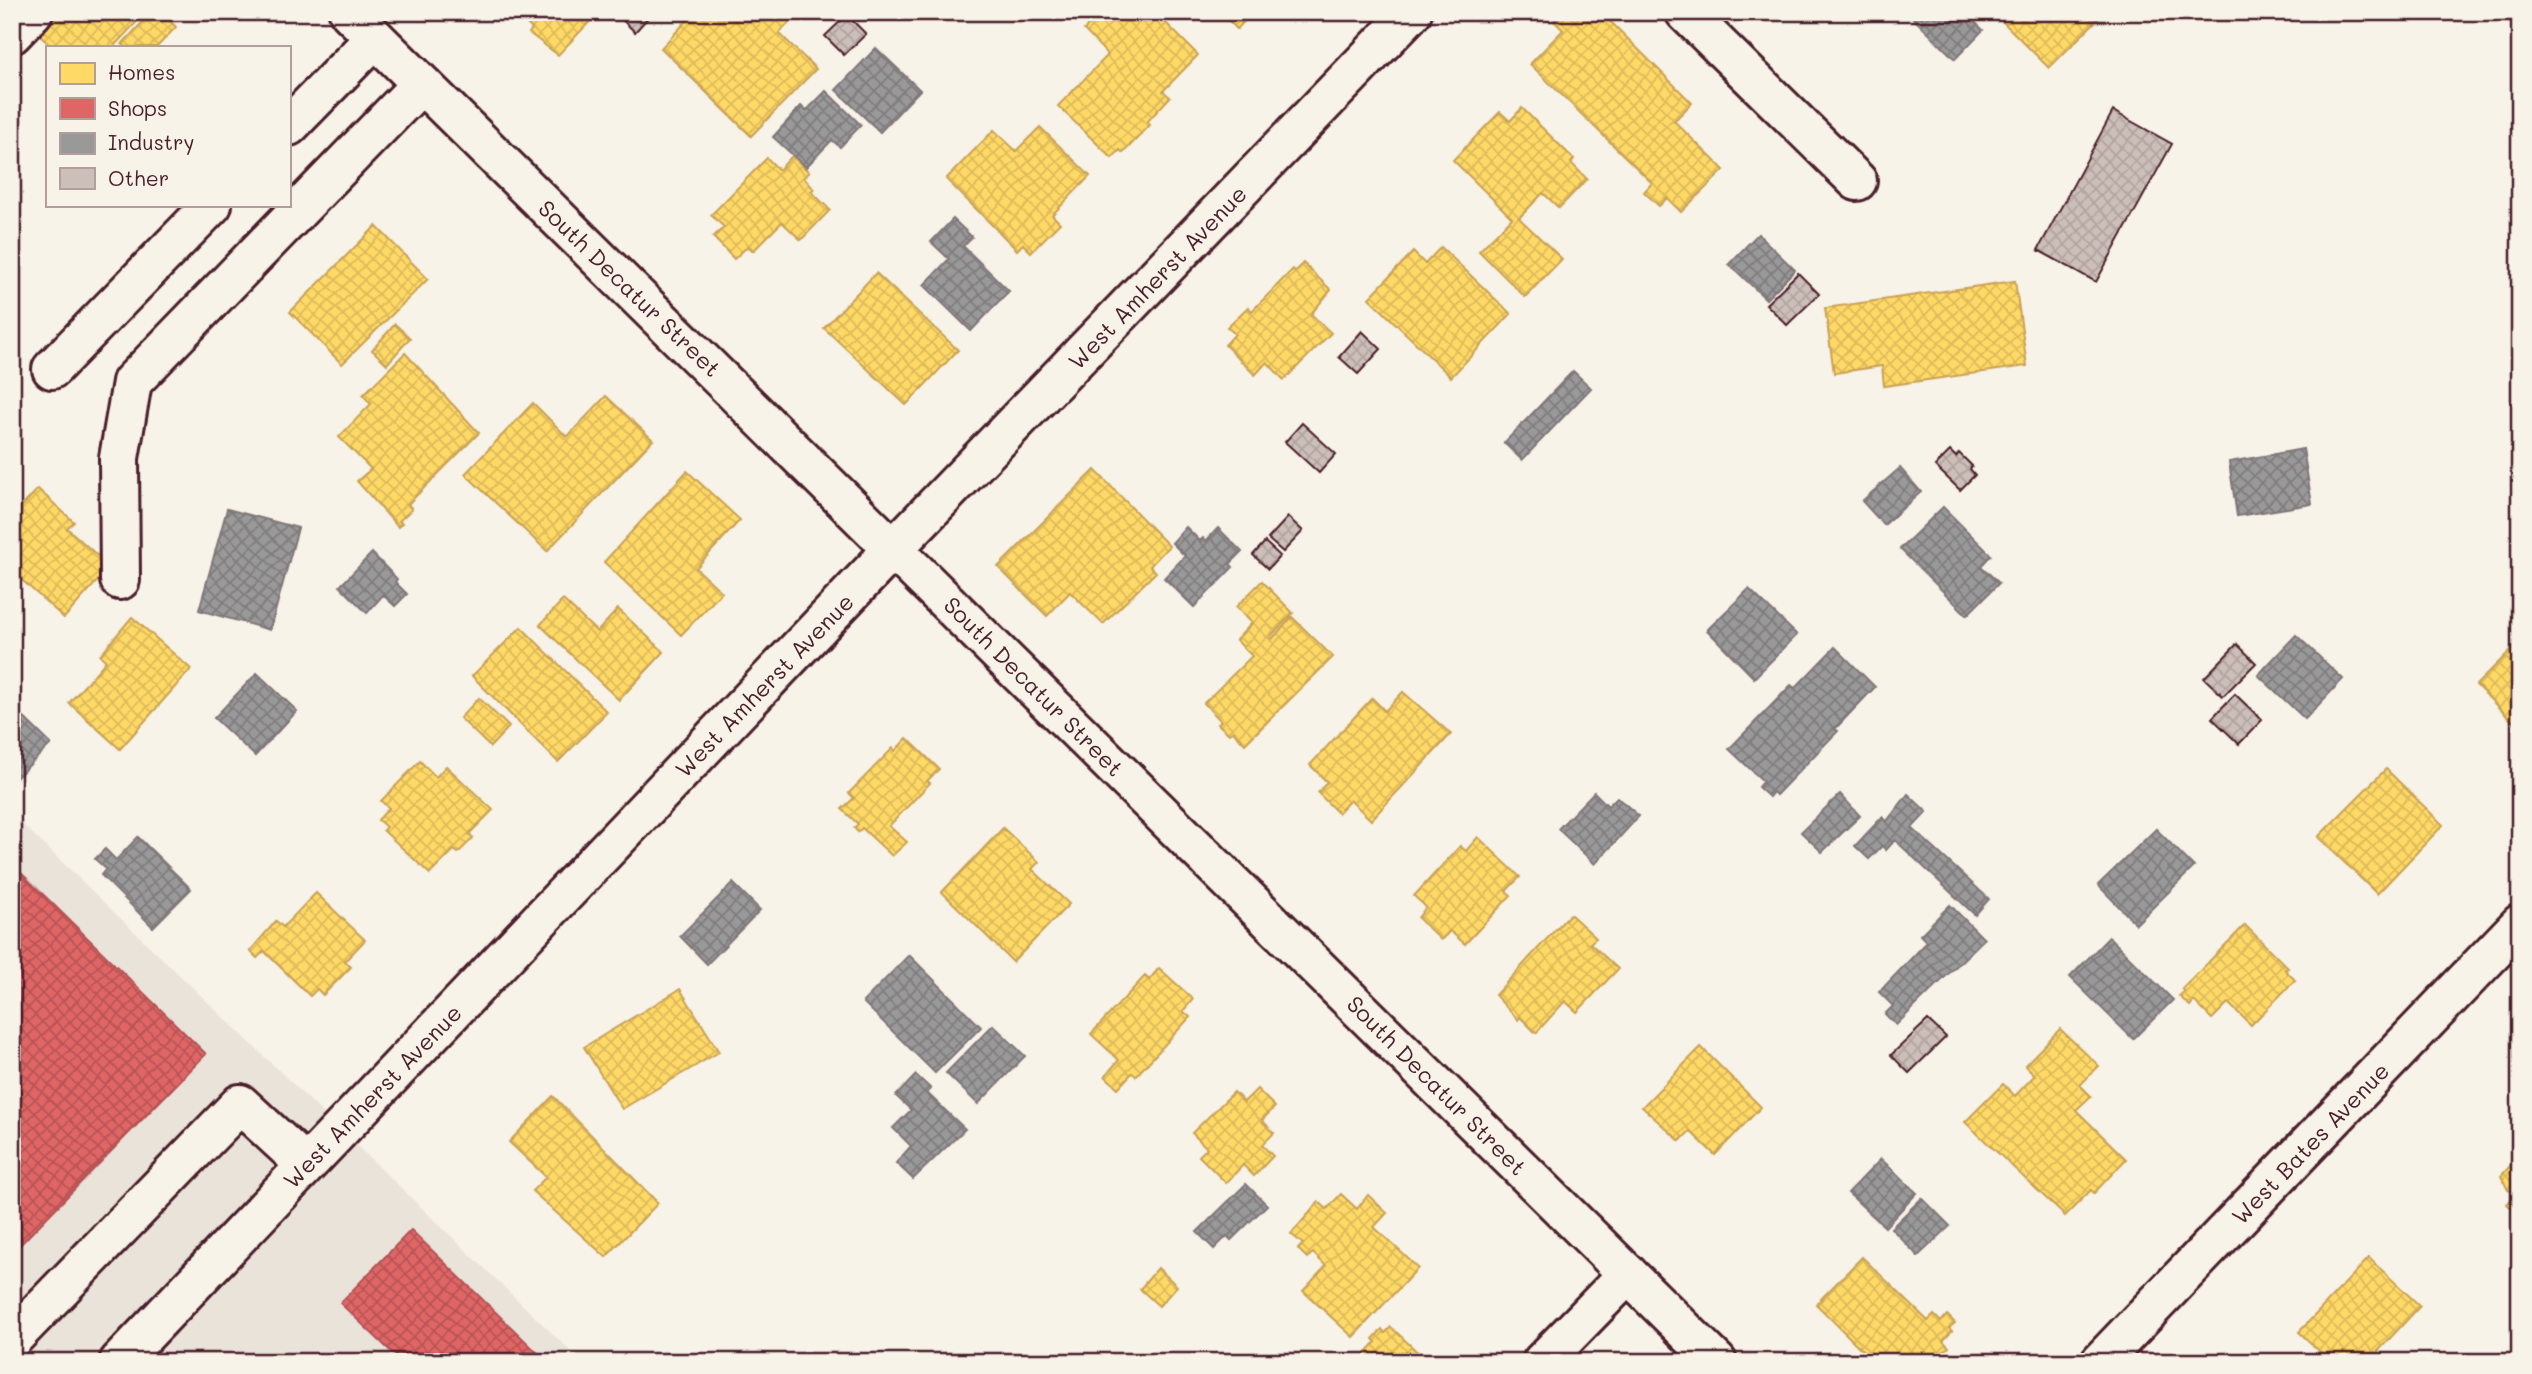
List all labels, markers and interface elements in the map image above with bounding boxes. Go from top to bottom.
legend [46,46,290,206]
text: Homes [108,58,175,85]
text: Shops [108,94,167,121]
text: Industry [108,128,195,155]
text: Other [108,164,169,191]
street label: West Amherst Avenue [1061,179,1253,375]
street label: South Decatur Street [532,193,728,383]
street label: West Amherst Avenue [668,587,860,783]
street label: South Decatur Street [938,590,1130,782]
street label: South Decatur Street [1341,989,1533,1181]
street label: West Amherst Avenue [276,998,468,1194]
street label: West Bates Avenue [2225,1056,2395,1230]

